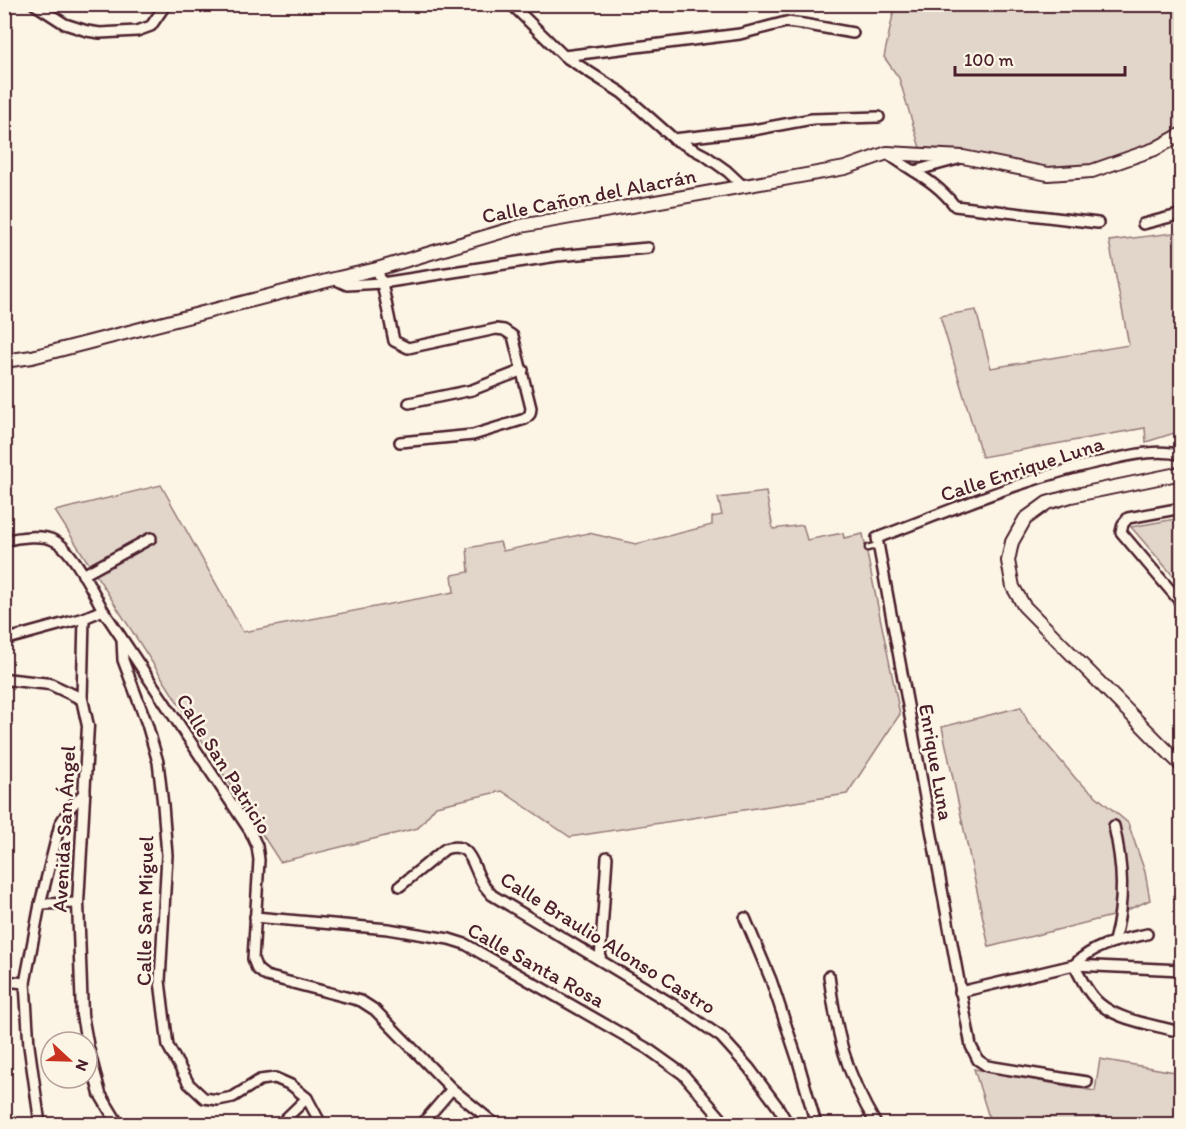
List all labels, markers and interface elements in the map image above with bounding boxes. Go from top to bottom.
scale bar [955,39,1124,77]
text: 100 m [964,49,1014,71]
street label: Calle Cañon del Alacrán [480,162,698,229]
street label: Calle Enrique Luna [937,430,1107,507]
street label: Calle San Patricio [171,689,278,838]
street label: Enrique Luna [914,702,959,822]
street label: Avenida San Ángel [47,745,80,913]
street label: Calle San Miguel [131,836,158,986]
street label: Calle Braulio Alonso Castro [496,866,721,1019]
street label: Calle Santa Rosa [463,917,609,1013]
north arrow [39,1030,99,1090]
text: N [72,1057,93,1074]

